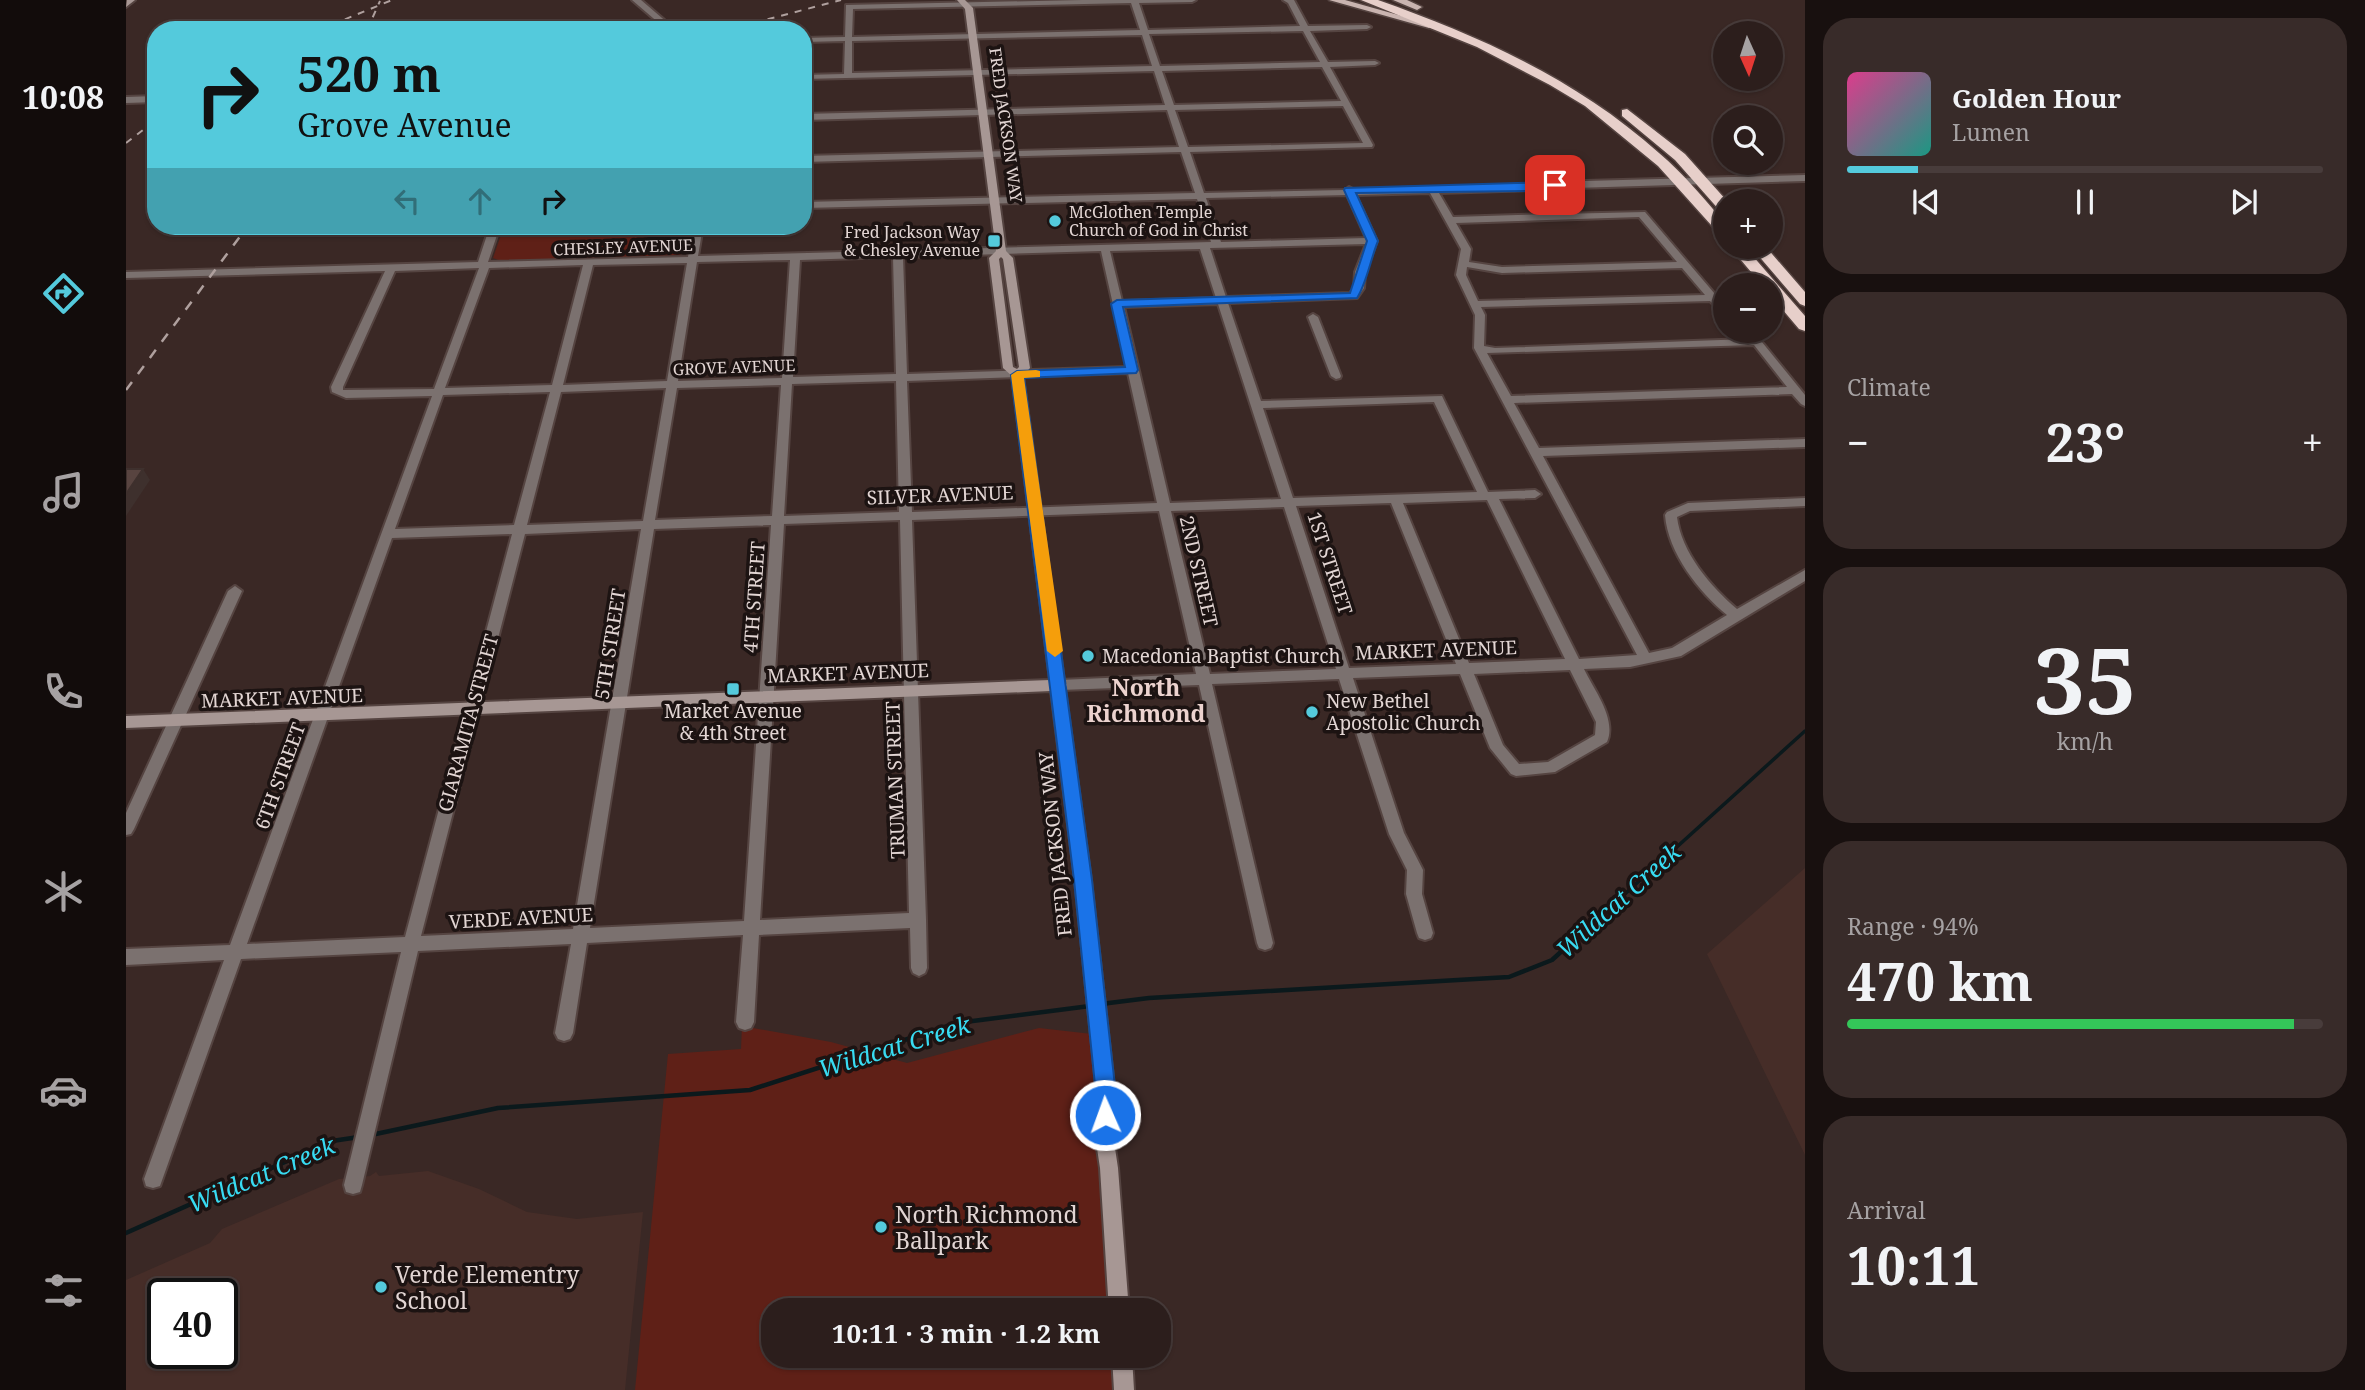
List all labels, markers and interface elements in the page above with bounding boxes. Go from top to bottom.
north arrow [1713,21,1783,91]
map controls [1713,21,1783,343]
text: 520 m [297,40,441,106]
street label: FRED JACKSON WAY [984,46,1028,205]
icon: right [182,49,273,140]
text: 10:08 [22,75,104,118]
text: Golden Hour [1952,80,2121,116]
text: Grove Avenue [297,103,512,146]
button: search [1713,105,1783,175]
text: Lumen [1952,116,2030,148]
pin [1525,155,1585,215]
icon: arrive [1536,166,1574,204]
icon: left [388,182,426,220]
icon: ahead [461,182,499,220]
icon: right [534,182,572,220]
icon: previous [1907,183,1945,221]
icon: pause [2066,183,2104,221]
icon: next [2225,183,2263,221]
button: + [1713,189,1783,259]
place label: McGlothen Temple Church of God in Christ [1069,201,1248,241]
marker: McGlothen Temple Church of God in Christ [1047,213,1063,229]
place label: Fred Jackson Way & Chesley Avenue [844,221,981,261]
marker: Fred Jackson Way & Chesley Avenue [986,233,1002,249]
street label: CHESLEY AVENUE [553,234,693,260]
icon: directions [39,269,88,318]
button: − [1713,273,1783,343]
street label: GROVE AVENUE [672,354,796,380]
text: Climate [1847,371,1931,403]
text: 23° [2046,406,2125,477]
text: − [1847,416,1869,468]
text: + [2302,416,2323,468]
icon: music [39,468,88,517]
street label: SILVER AVENUE [866,479,1014,511]
street label: 1ST STREET [1301,508,1359,618]
street label: 2ND STREET [1174,513,1224,629]
street label: 4TH STREET [737,540,771,654]
street label: 5TH STREET [588,586,632,701]
text: 35 [2034,617,2136,741]
street label: GIARAMITA STREET [432,631,504,815]
street label: MARKET AVENUE [1355,634,1518,666]
place label: Macedonia Baptist Church [1102,643,1341,669]
marker: Macedonia Baptist Church [1080,648,1096,664]
street label: MARKET AVENUE [767,657,930,689]
icon: phone [39,667,88,716]
district label: North Richmond [1086,671,1206,729]
marker: Market Avenue & 4th Street [725,681,741,697]
street label: MARKET AVENUE [201,682,364,714]
place label: New Bethel Apostolic Church [1326,688,1481,736]
place label: Market Avenue & 4th Street [664,698,802,746]
street label: TRUMAN STREET [879,700,911,859]
marker: New Bethel Apostolic Church [1304,704,1320,720]
street label: 6TH STREET [249,719,311,833]
text: km/h [2057,725,2113,757]
street label: FRED JACKSON WAY [1032,750,1078,938]
water label: Wildcat Creek [1548,834,1689,965]
icon: climate [39,867,88,916]
street label: VERDE AVENUE [448,901,594,935]
text: Range · 94% [1847,910,1979,942]
text: 470 km [1847,945,2033,1016]
water label: Wildcat Creek [814,1007,975,1085]
icon: car [39,1066,88,1115]
position arrow [1068,1078,1142,1152]
water label: Wildcat Creek [182,1128,341,1220]
text: Arrival [1847,1194,1926,1226]
place label: North Richmond Ballpark [895,1198,1078,1256]
marker: North Richmond Ballpark [873,1219,889,1235]
text: 10:11 [1847,1229,1980,1300]
place label: Verde Elementry School [395,1258,579,1316]
icon: filters [39,1266,88,1315]
speed limit sign: 40 [147,1278,238,1369]
marker: Verde Elementry School [373,1279,389,1295]
text: 10:11 · 3 min · 1.2 km [832,1315,1100,1351]

